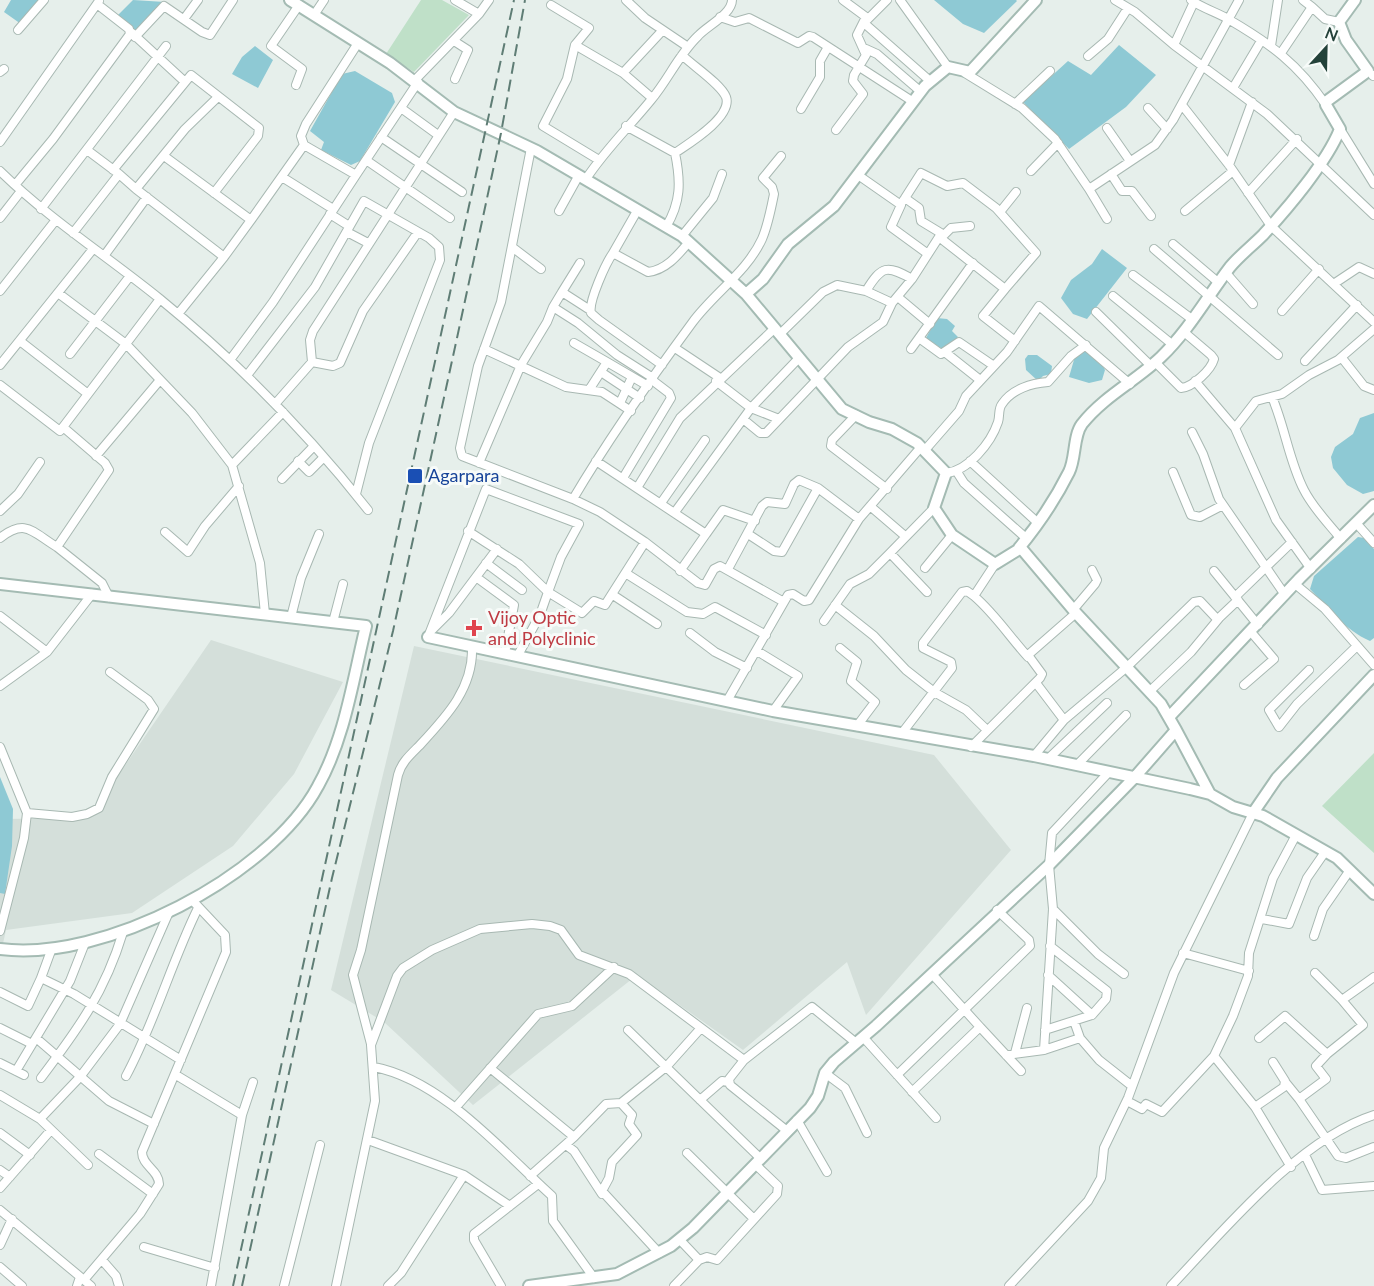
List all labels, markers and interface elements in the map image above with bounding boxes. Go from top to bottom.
north arrow [1296,18,1356,78]
text: N [1323,23,1341,45]
place label: Agarpara [428,464,499,486]
marker: Agarpara [406,467,424,485]
place label: Vijoy Optic and Polyclinic [488,606,596,649]
marker: Vijoy Optic and Polyclinic [465,619,483,637]

